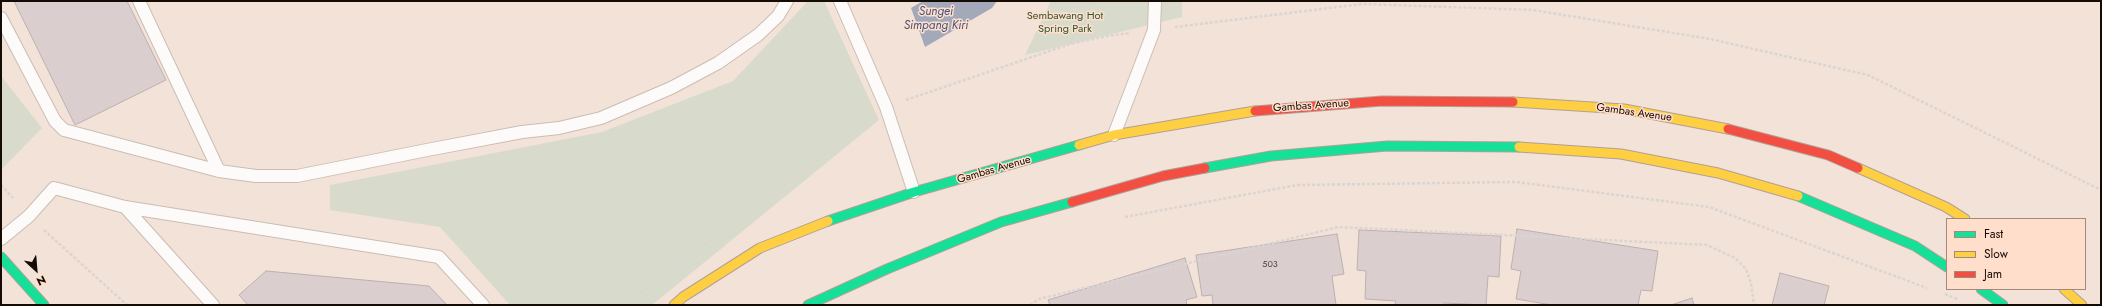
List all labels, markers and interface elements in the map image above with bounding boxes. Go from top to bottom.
water label: Sungei Simpang Kiri [904,5,968,33]
park label: Sembawang Hot Spring Park [1027,9,1103,35]
street label: Gambas Avenue [1273,97,1349,115]
street label: Gambas Avenue [1595,101,1673,125]
street label: Gambas Avenue [956,153,1032,187]
legend [1946,218,2086,290]
text: Fast [1984,225,2003,243]
text: Slow [1984,245,2008,263]
north arrow [16,250,56,290]
house number: 503 [1262,260,1278,270]
text: Jam [1984,265,2002,283]
text: N [34,272,49,290]

